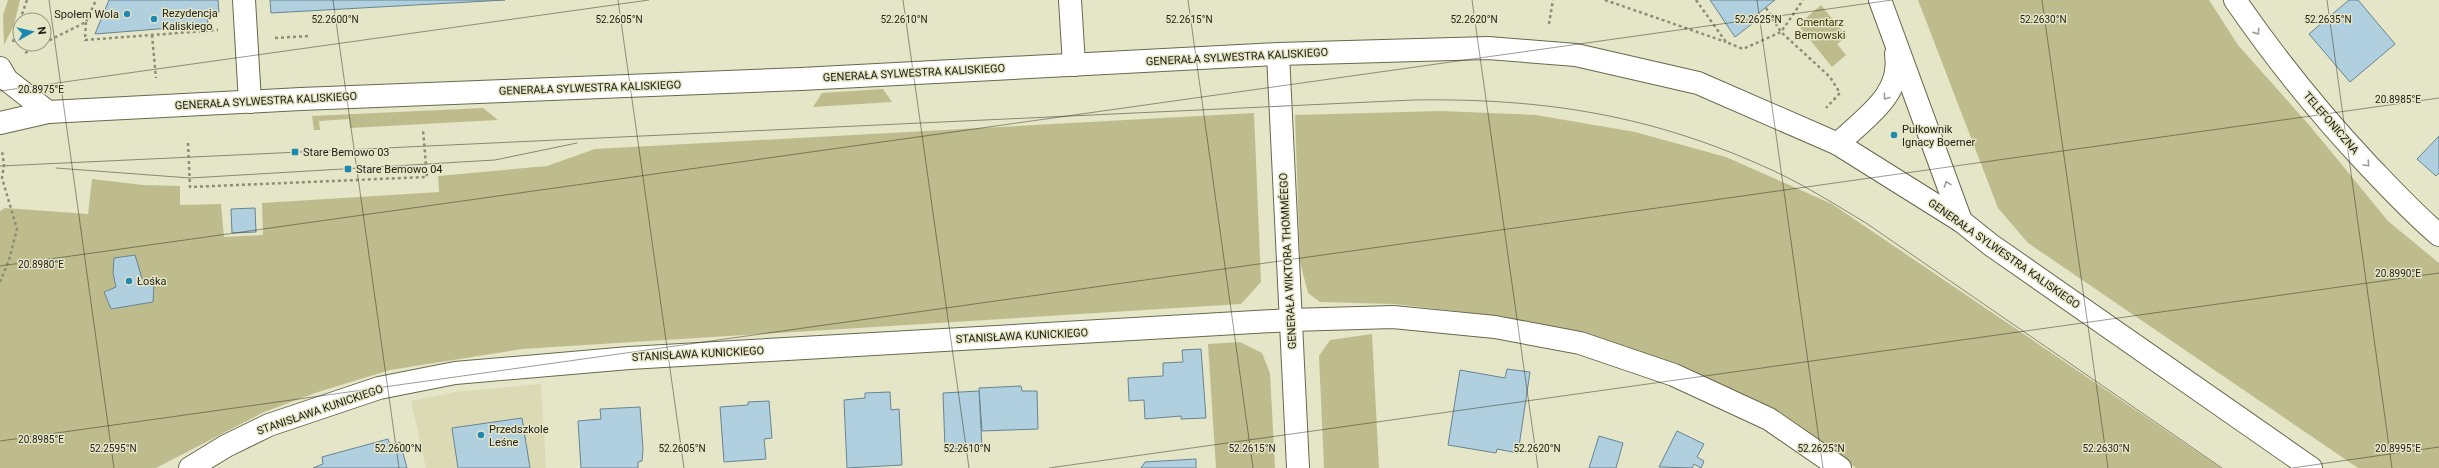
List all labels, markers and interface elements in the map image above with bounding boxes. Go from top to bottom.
place label: Rezydencja Kaliskiego [162,7,218,33]
place label: Społem Wola [54,8,119,21]
marker: Społem Wola [122,9,132,19]
north arrow [12,12,52,52]
marker: Rezydencja Kaliskiego [149,14,159,24]
text: 52.2600°N [311,14,359,25]
text: 52.2605°N [595,14,643,25]
text: 52.2610°N [880,14,928,25]
text: 52.2615°N [1165,14,1213,25]
text: 52.2620°N [1450,14,1498,25]
text: 52.2625°N [1734,14,1782,25]
text: 52.2630°N [2019,14,2067,25]
text: 52.2635°N [2304,14,2352,25]
park label: Cmentarz Bemowski [1795,16,1845,42]
text: N [34,26,48,36]
one-way arrow [2252,28,2260,35]
street label: GENERAŁA SYLWESTRA KALISKIEGO [1146,46,1328,68]
street label: GENERAŁA SYLWESTRA KALISKIEGO [823,62,1005,84]
street label: GENERAŁA SYLWESTRA KALISKIEGO [499,78,681,98]
text: 20.8975°E [18,84,64,95]
street label: TELEFONICZNA [2300,89,2362,157]
street label: GENERAŁA SYLWESTRA KALISKIEGO [175,90,357,112]
one-way arrow [1883,92,1890,99]
text: 20.8985°E [2375,94,2421,105]
place label: Pułkownik Ignacy Boerner [1902,123,1976,149]
marker: Pułkownik Ignacy Boerner [1889,130,1899,140]
place label: Stare Bemowo 03 [303,146,390,159]
marker: Stare Bemowo 03 [290,147,300,157]
one-way arrow [2362,159,2370,167]
place label: Stare Bemowo 04 [356,163,443,176]
marker: Stare Bemowo 04 [343,164,353,174]
street label: GENERAŁA WIKTORA THOMMÉEGO [1277,173,1299,349]
one-way arrow [1944,181,1952,188]
street label: GENERAŁA SYLWESTRA KALISKIEGO [1926,196,2082,312]
text: 20.8980°E [18,259,64,270]
text: 20.8990°E [2375,268,2421,279]
place label: Łośka [137,275,166,288]
marker: Łośka [124,276,134,286]
street label: STANISŁAWA KUNICKIEGO [955,326,1089,346]
street label: STANISŁAWA KUNICKIEGO [631,344,765,364]
street label: STANISŁAWA KUNICKIEGO [255,382,385,438]
place label: Przedszkole Leśne [489,423,549,449]
marker: Przedszkole Leśne [476,430,486,440]
text: 20.8985°E [18,434,64,445]
text: 52.2595°N [89,443,137,454]
text: 52.2600°N [374,443,422,454]
text: 52.2605°N [658,443,706,454]
text: 52.2610°N [943,443,991,454]
text: 52.2615°N [1228,443,1276,454]
text: 52.2620°N [1513,443,1561,454]
text: 52.2625°N [1797,443,1845,454]
text: 52.2630°N [2082,443,2130,454]
text: 20.8995°E [2375,443,2421,454]

